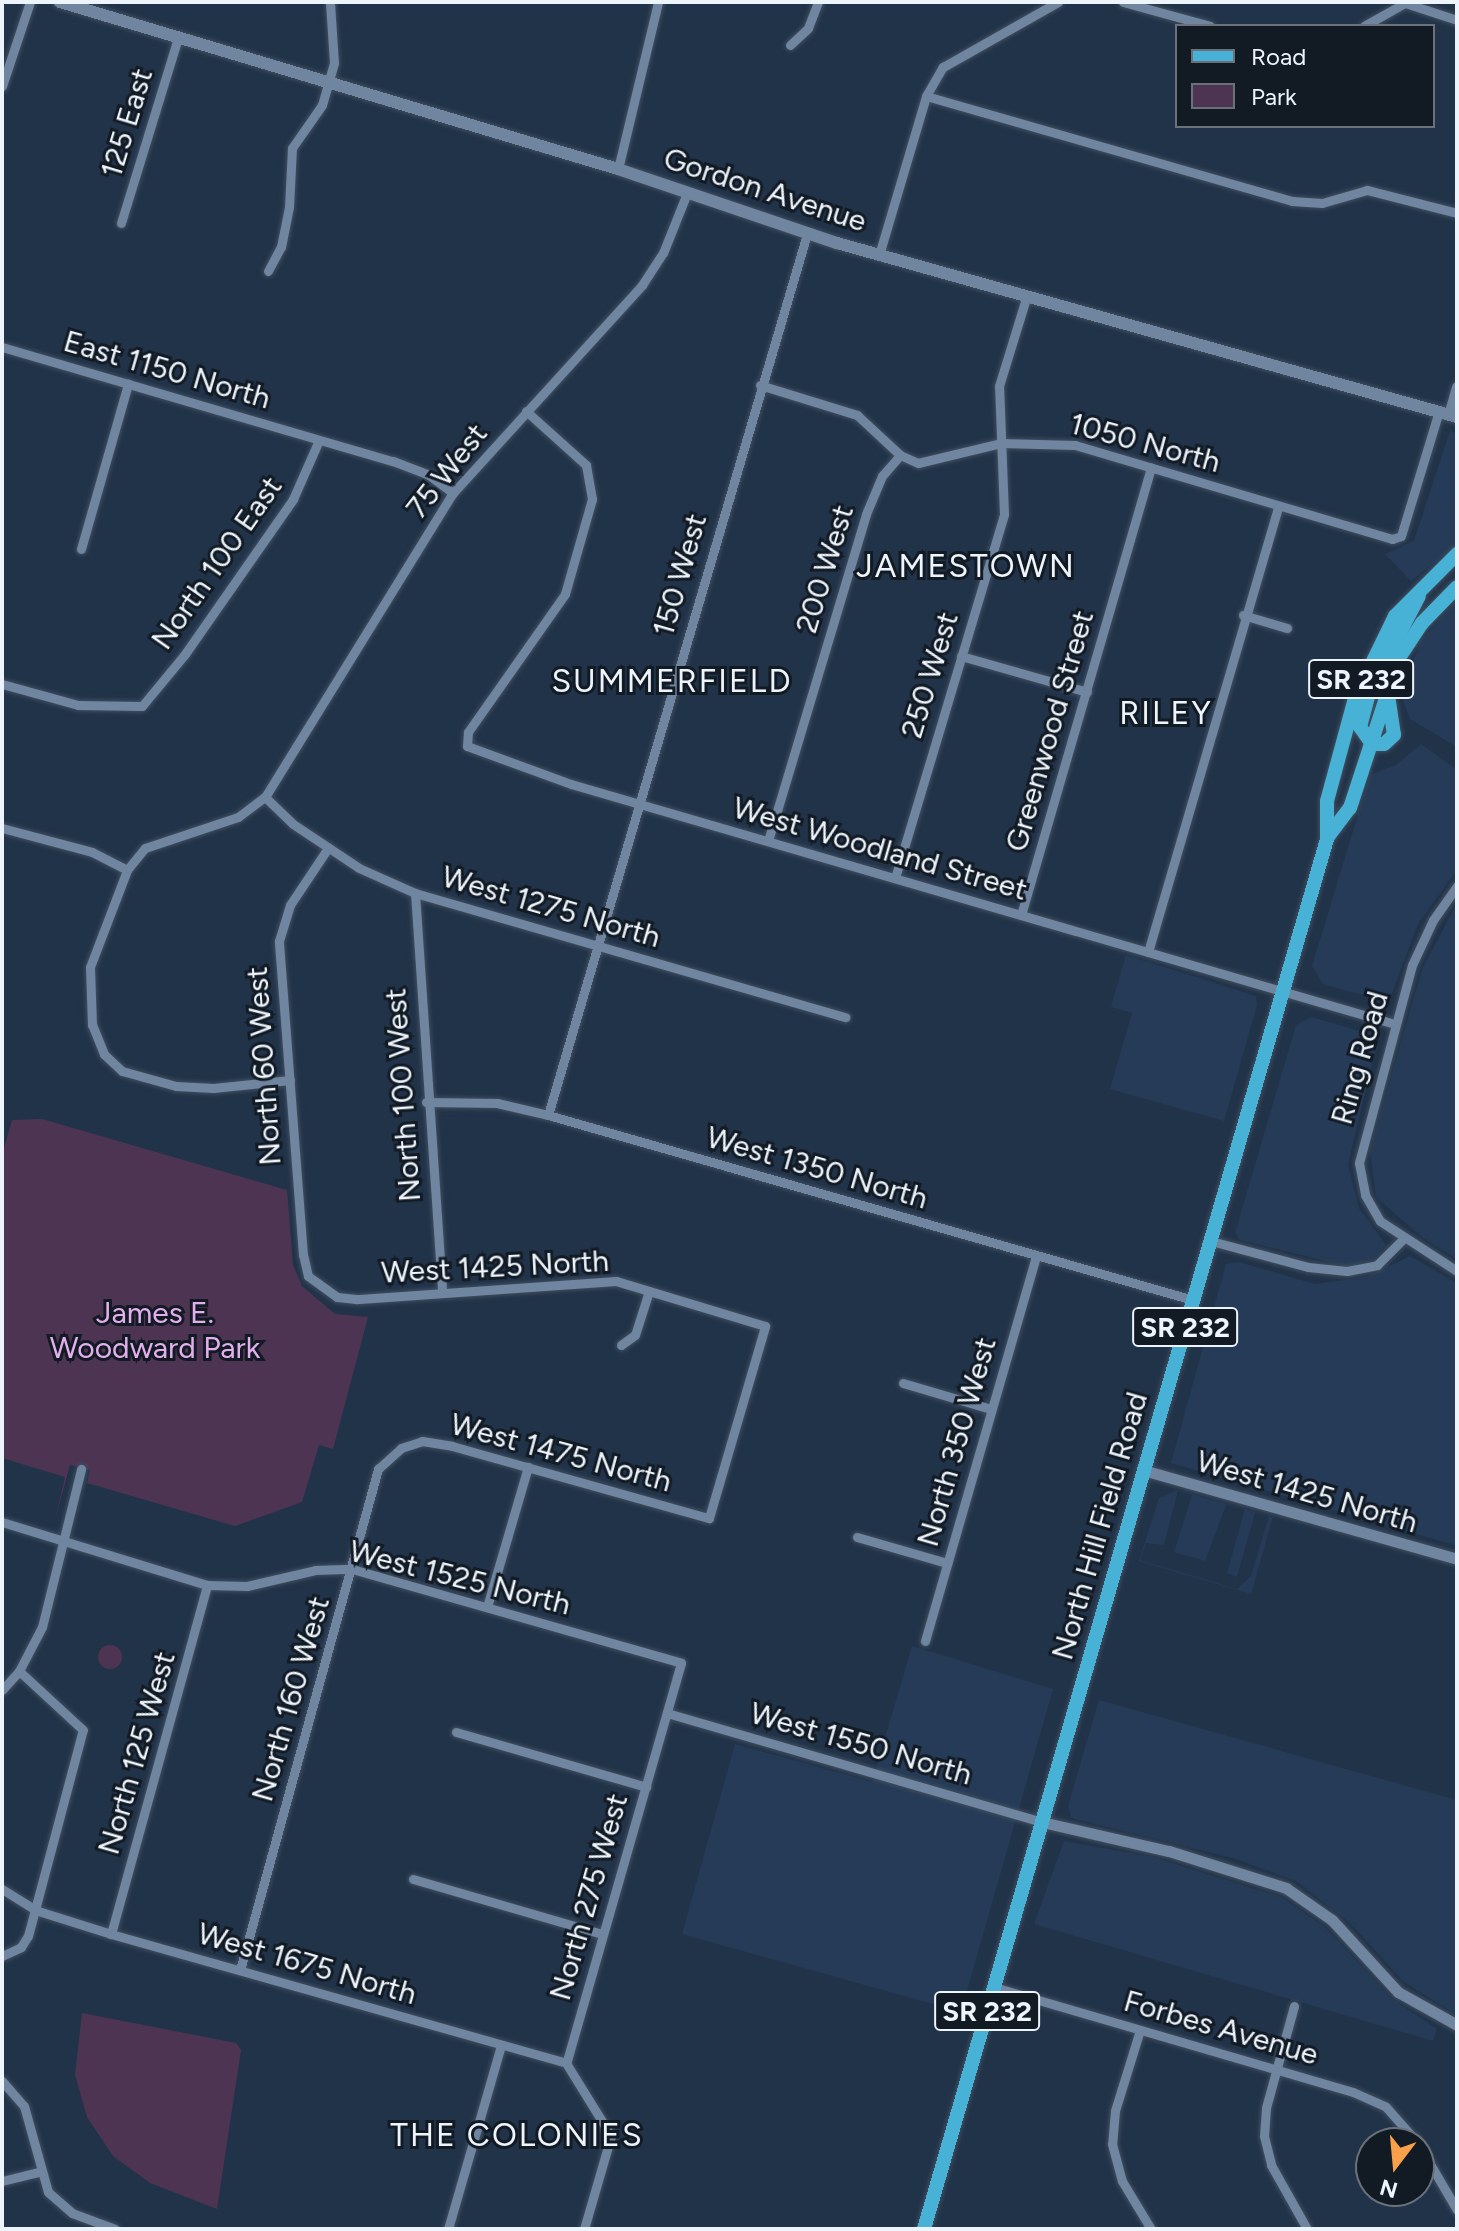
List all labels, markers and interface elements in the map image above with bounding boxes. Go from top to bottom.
legend [1175,24,1435,128]
text: Road [1251,42,1306,71]
street label: 125 East [93,64,161,182]
text: Park [1251,82,1297,111]
street label: Gordon Avenue [659,140,871,240]
street label: East 1150 North [60,323,274,417]
street label: 1050 North [1066,406,1224,480]
street label: 75 West [399,417,495,525]
street label: North 100 East [144,470,290,656]
street label: 200 West [789,501,861,637]
street label: 150 West [645,510,715,640]
district label: JAMESTOWN [856,547,1076,585]
street label: Greenwood Street [998,606,1102,856]
street label: 250 West [894,608,966,742]
road number: SR 232 [1307,655,1415,703]
district label: SUMMERFIELD [551,662,793,700]
district label: RILEY [1119,694,1213,732]
street label: West Woodland Street [729,790,1031,908]
street label: West 1275 North [438,859,664,955]
street label: North 60 West [239,965,289,1167]
street label: North 100 West [378,987,428,1203]
street label: Ring Road [1324,987,1396,1129]
street label: West 1350 North [702,1119,932,1217]
street label: West 1425 North [380,1243,610,1291]
park label: James E. Woodward Park [50,1295,260,1366]
road number: SR 232 [1131,1303,1239,1351]
street label: North 350 West [910,1333,1004,1551]
street label: North Hill Field Road [1045,1388,1155,1664]
street label: West 1475 North [447,1406,675,1500]
street label: West 1425 North [1192,1443,1422,1541]
street label: West 1525 North [346,1533,574,1623]
street label: North 160 West [245,1592,337,1806]
street label: North 125 West [91,1647,183,1859]
street label: West 1550 North [746,1695,976,1793]
street label: North 275 West [542,1790,636,2004]
street label: West 1675 North [194,1916,420,2012]
street label: Forbes Avenue [1120,1983,1322,2073]
road number: SR 232 [933,1987,1041,2035]
district label: THE COLONIES [390,2116,644,2154]
north arrow [1355,2127,1435,2207]
text: N [1377,2173,1401,2204]

